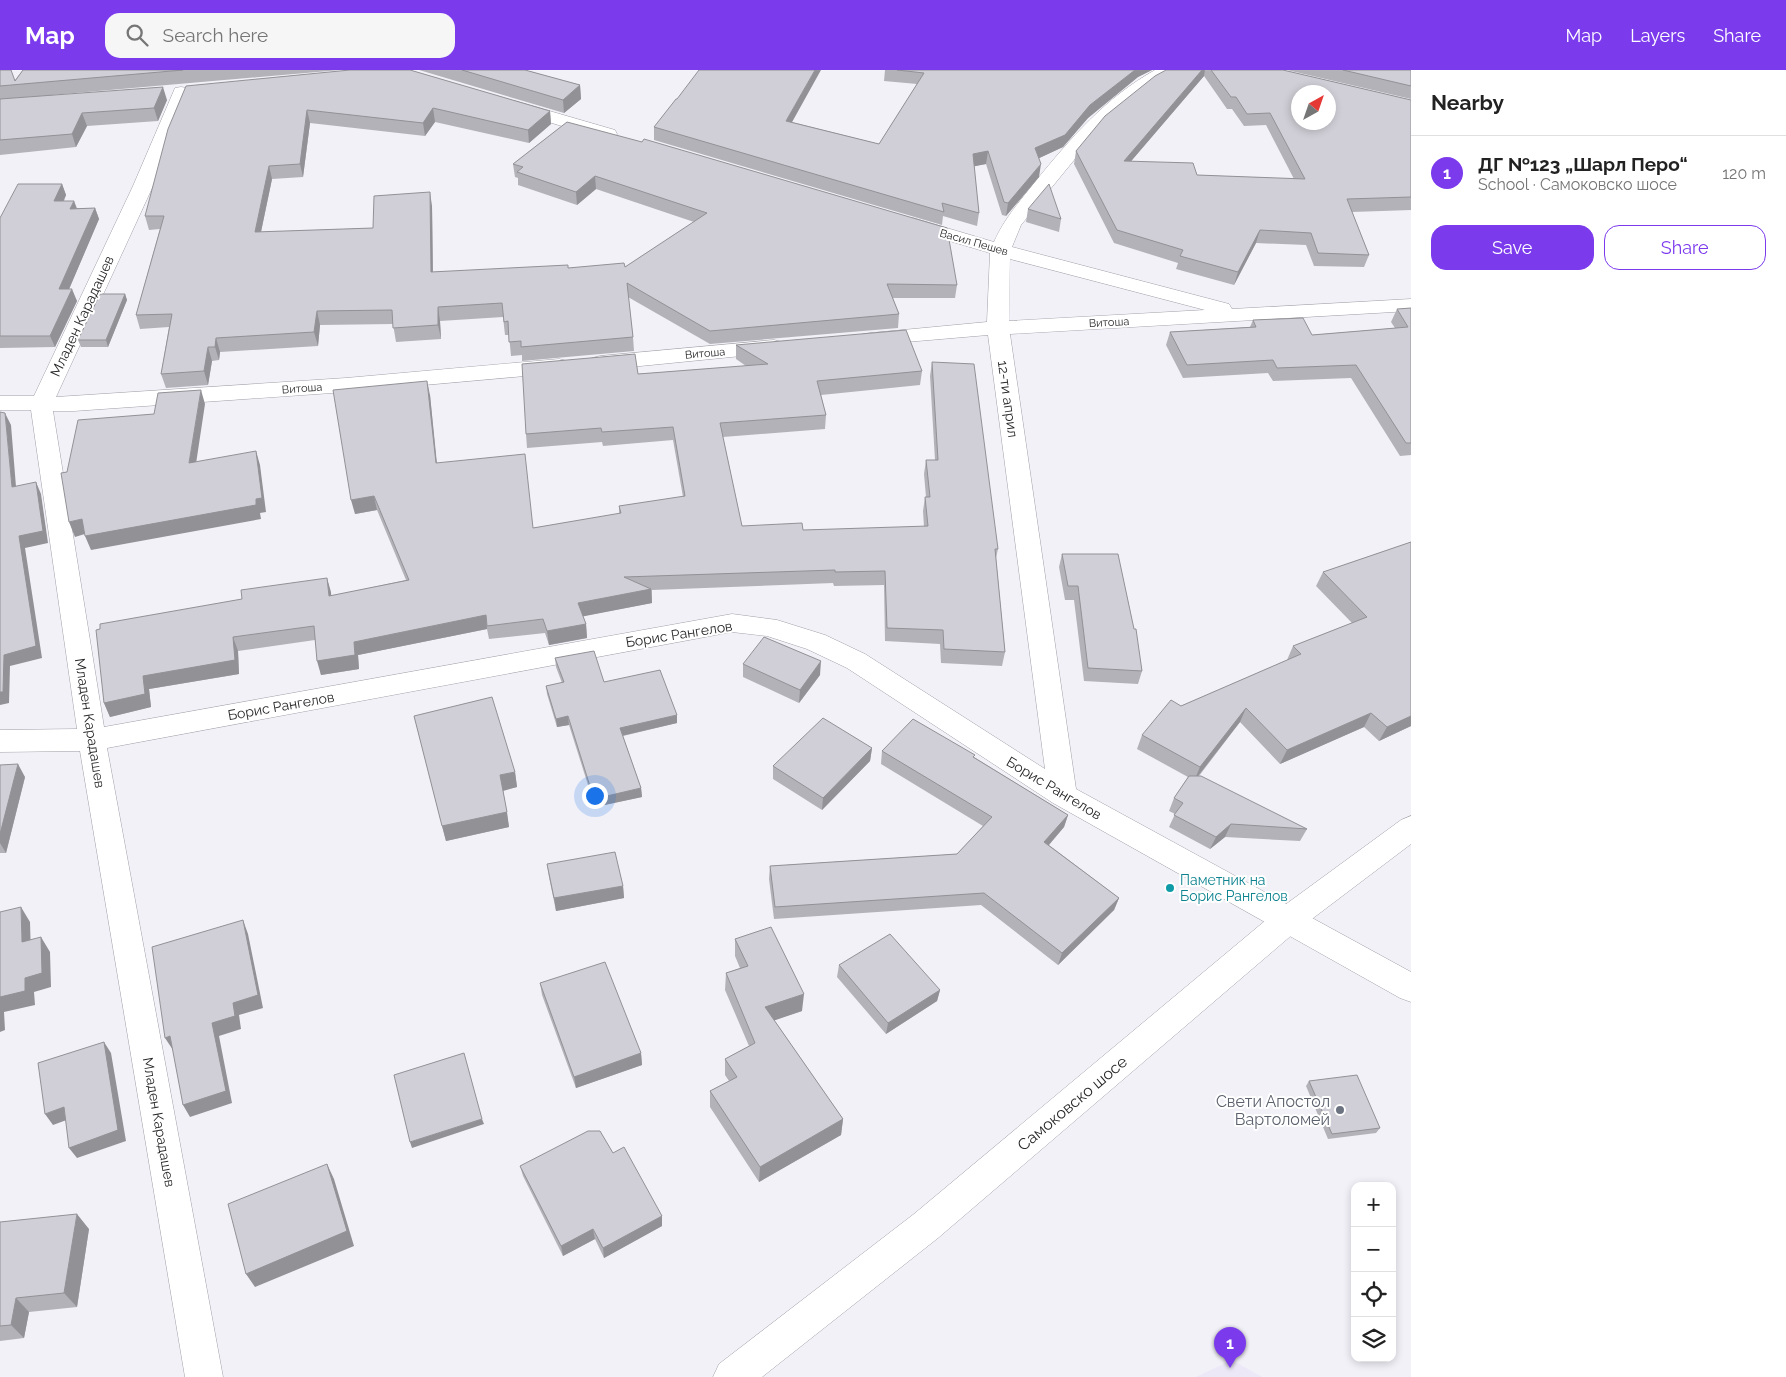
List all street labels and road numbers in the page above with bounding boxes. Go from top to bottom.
street label: Васил Пешев [938,227,1010,258]
street label: Младен Карадашев [47,253,117,379]
street label: Витоша [1088,315,1130,330]
street label: Витоша [684,345,726,362]
street label: 12-ти април [995,359,1021,439]
street label: Витоша [281,381,323,396]
street label: Борис Рангелов [625,618,733,650]
street label: Младен Карадашев [72,657,108,789]
street label: Борис Рангелов [227,689,335,723]
street label: Борис Рангелов [1004,753,1104,823]
street label: Самоковско шосе [1014,1052,1131,1155]
street label: Младен Карадашев [140,1056,178,1188]

